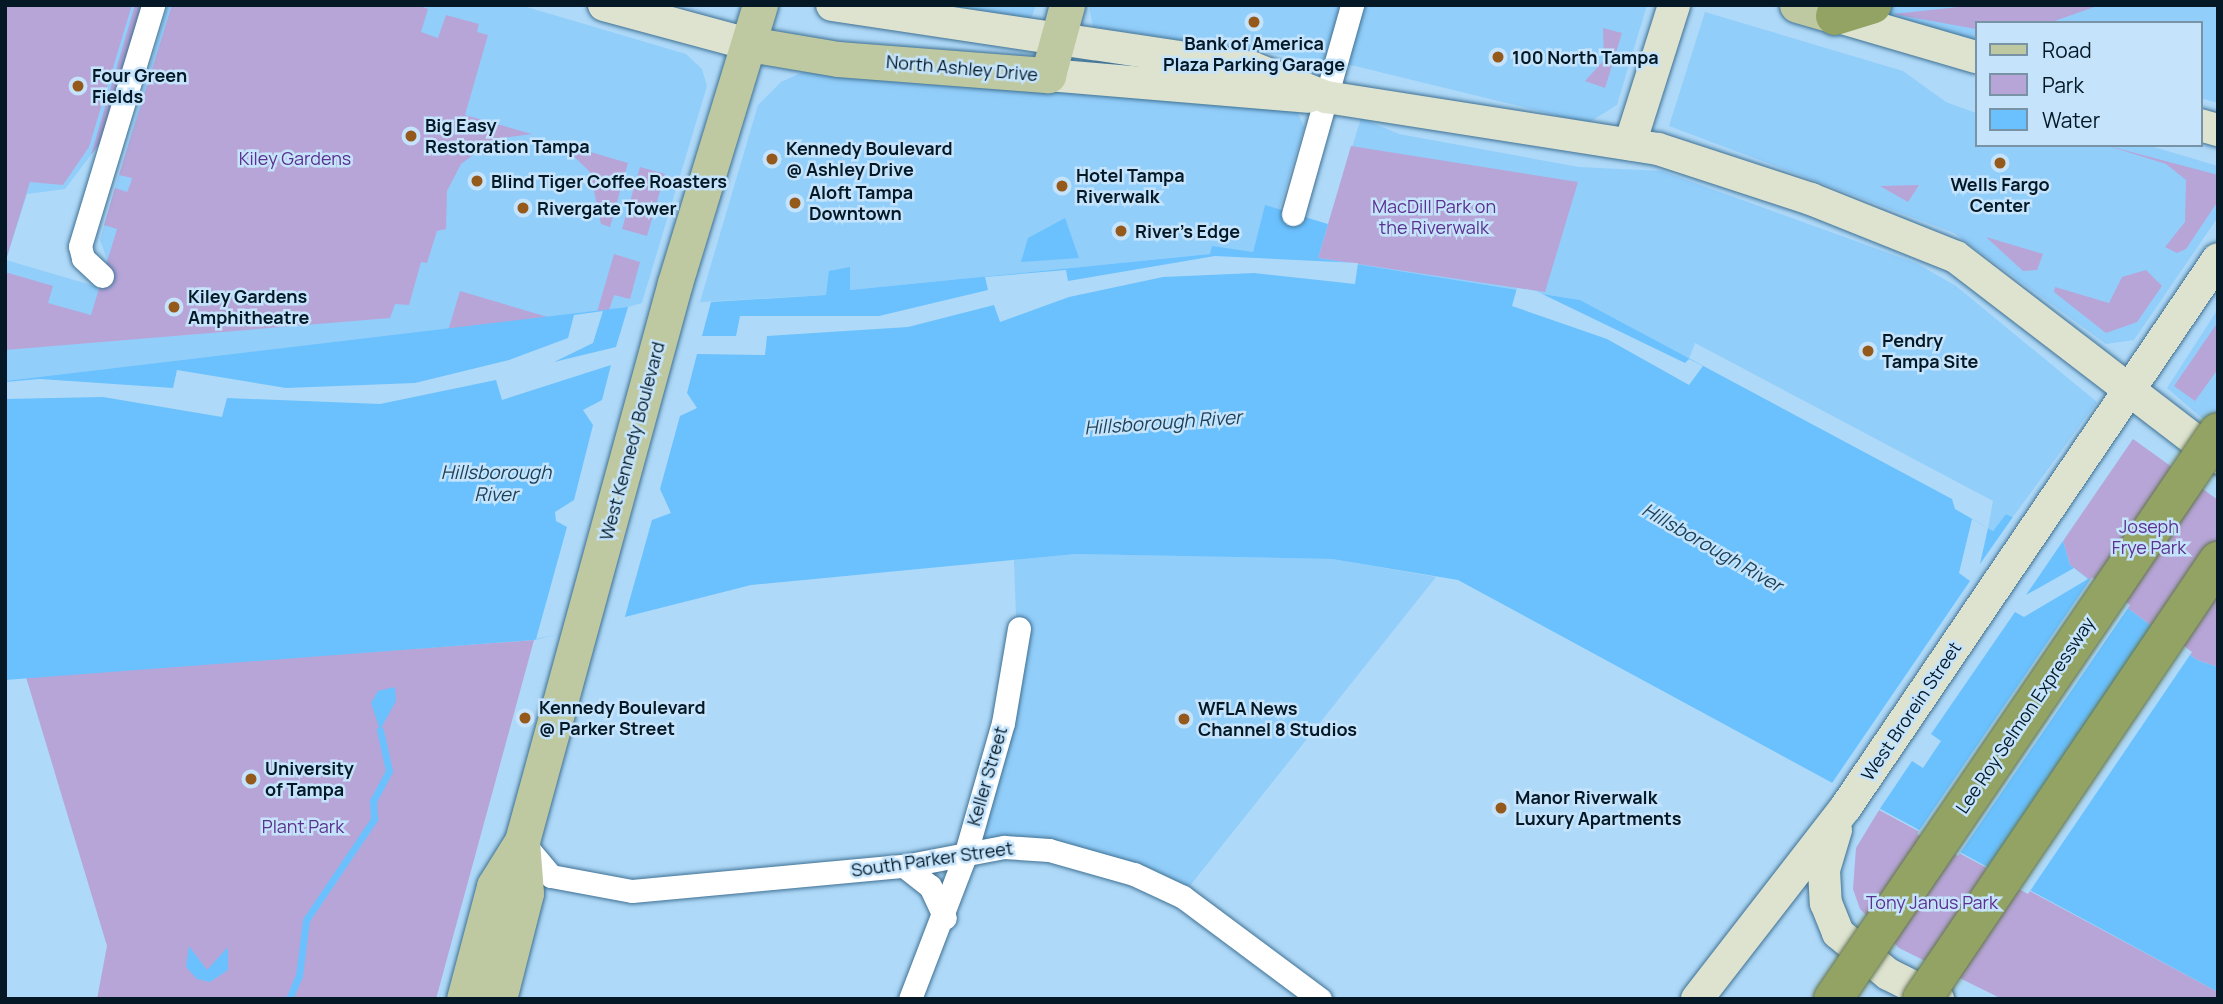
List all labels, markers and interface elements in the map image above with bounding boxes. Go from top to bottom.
marker: Bank of America Plaza Parking Garage [1246,14,1262,30]
legend [1974,21,2202,147]
place label: Bank of America Plaza Parking Garage [1163,33,1345,76]
text: Road [2042,36,2092,64]
place label: 100 North Tampa [1512,46,1659,68]
marker: 100 North Tampa [1490,49,1506,65]
street label: North Ashley Drive [885,51,1039,85]
place label: Four Green Fields [92,65,187,108]
text: Park [2042,71,2084,99]
marker: Four Green Fields [70,78,86,94]
text: Water [2042,106,2100,134]
place label: Big Easy Restoration Tampa [425,115,590,158]
marker: Big Easy Restoration Tampa [403,128,419,144]
place label: Kennedy Boulevard @ Ashley Drive [786,138,953,180]
park label: Kiley Gardens [239,147,351,169]
marker: Kennedy Boulevard @ Ashley Drive [764,151,780,167]
marker: Wells Fargo Center [1992,155,2008,171]
place label: Hotel Tampa Riverwalk [1076,165,1185,208]
place label: Blind Tiger Coffee Roasters [491,170,727,192]
marker: Blind Tiger Coffee Roasters [469,173,485,189]
place label: Wells Fargo Center [1950,174,2050,216]
marker: Hotel Tampa Riverwalk [1054,178,1070,194]
place label: Aloft Tampa Downtown [809,182,913,224]
marker: Aloft Tampa Downtown [787,195,803,211]
park label: MacDill Park on the Riverwalk [1372,196,1496,238]
place label: Rivergate Tower [537,197,677,219]
marker: Rivergate Tower [515,200,531,216]
place label: River's Edge [1135,220,1240,242]
marker: River's Edge [1113,223,1129,239]
place label: Kiley Gardens Amphitheatre [188,286,309,328]
marker: Kiley Gardens Amphitheatre [166,299,182,315]
place label: Pendry Tampa Site [1882,330,1978,372]
street label: West Kennedy Boulevard [595,339,669,543]
marker: Pendry Tampa Site [1860,343,1876,359]
water label: Hillsborough River [1083,406,1243,440]
water label: Hillsborough River [441,462,551,506]
water label: Hillsborough River [1638,499,1786,597]
park label: Joseph Frye Park [2112,516,2186,558]
street label: Lee Roy Selmon Expressway [1951,613,2099,817]
street label: West Brorein Street [1857,638,1965,784]
place label: Kennedy Boulevard @ Parker Street [539,697,706,740]
place label: WFLA News Channel 8 Studios [1198,698,1357,740]
marker: Kennedy Boulevard @ Parker Street [517,710,533,726]
marker: WFLA News Channel 8 Studios [1176,711,1192,727]
street label: Keller Street [963,724,1011,828]
place label: University of Tampa [265,758,354,800]
marker: University of Tampa [243,771,259,787]
place label: Manor Riverwalk Luxury Apartments [1515,787,1682,830]
marker: Manor Riverwalk Luxury Apartments [1493,800,1509,816]
park label: Plant Park [262,815,344,837]
street label: South Parker Street [850,837,1014,881]
park label: Tony Janus Park [1866,891,1998,913]

